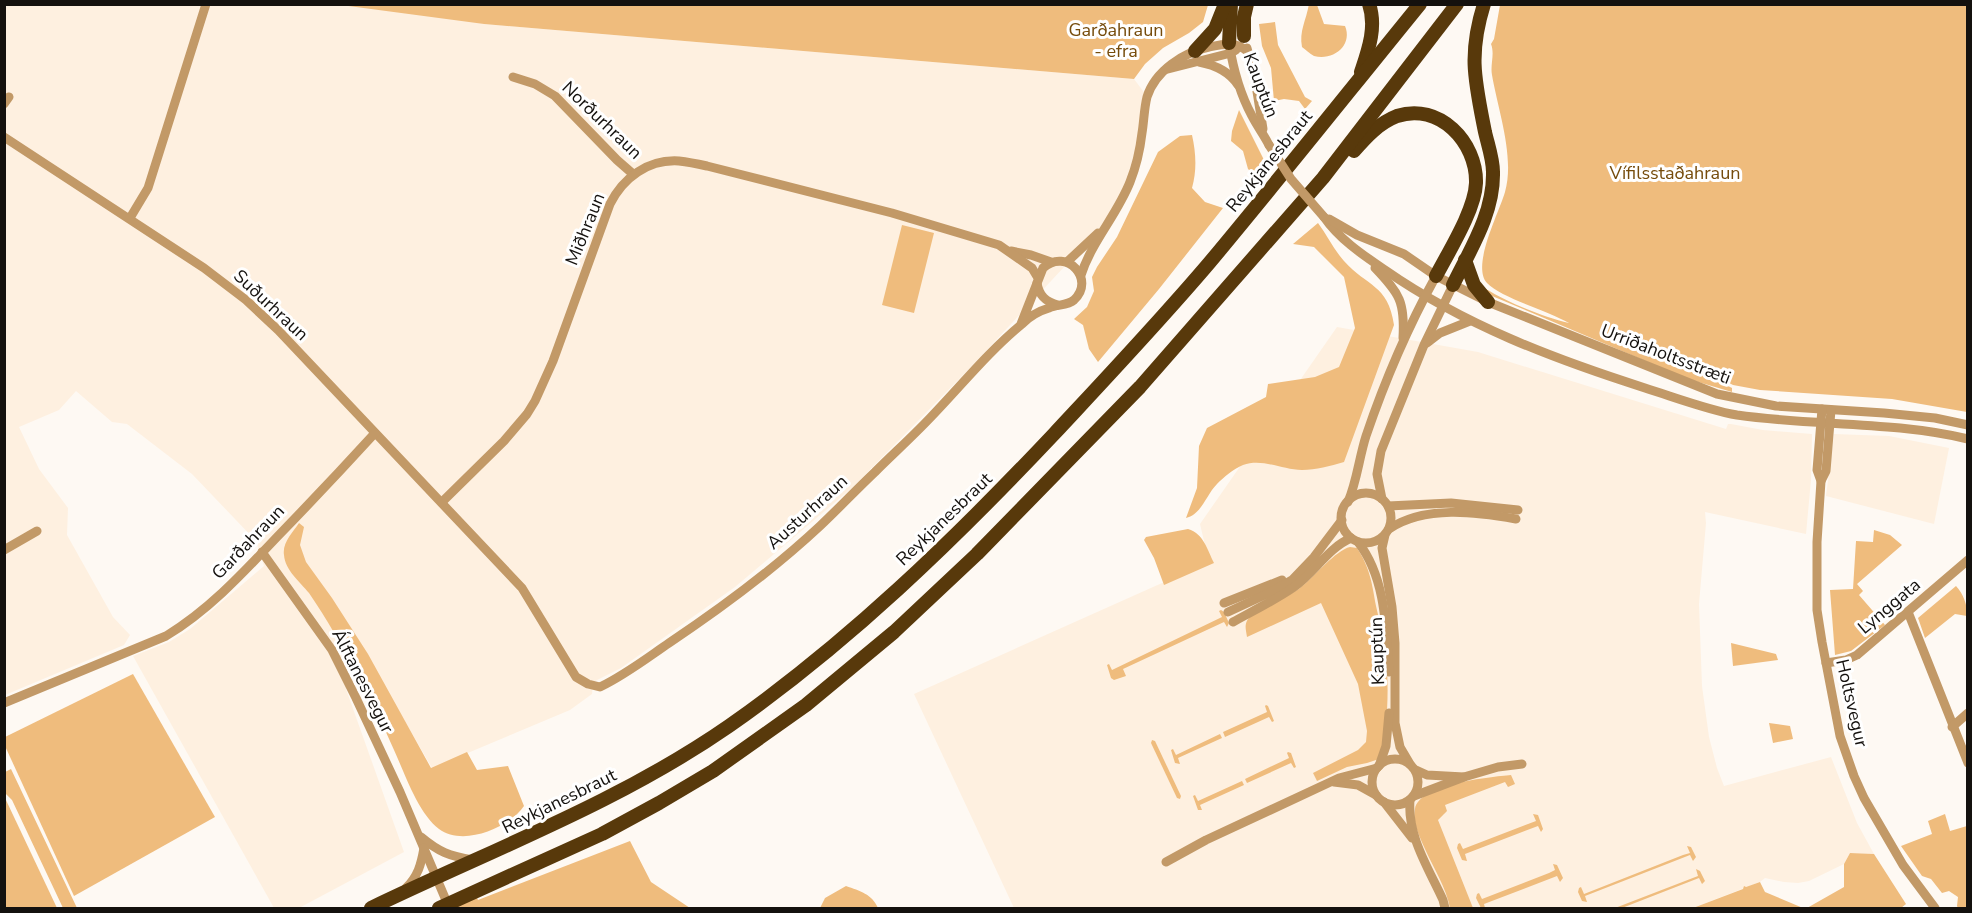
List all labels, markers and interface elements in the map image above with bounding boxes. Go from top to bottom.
park label: Garðahraun - efra [1069,18,1163,63]
street label: Kauptún [1238,49,1284,121]
street label: Norðurhraun [557,76,647,164]
street label: Reykjanesbraut [1220,105,1318,217]
park label: Vífilsstaðahraun [1609,161,1741,185]
street label: Miðhraun [560,189,610,269]
street label: Suðurhraun [228,264,314,346]
street label: Urriðaholtsstræti [1598,318,1734,390]
street label: Reykjanesbraut [891,467,998,571]
street label: Austurhraun [761,469,853,555]
street label: Garðahraun [206,500,290,584]
street label: Lynggata [1853,573,1925,639]
street label: Kauptún [1364,617,1390,685]
street label: Álftanesvegur [326,625,400,738]
street label: Holtsvegur [1830,657,1874,750]
street label: Reykjanesbraut [498,763,621,839]

